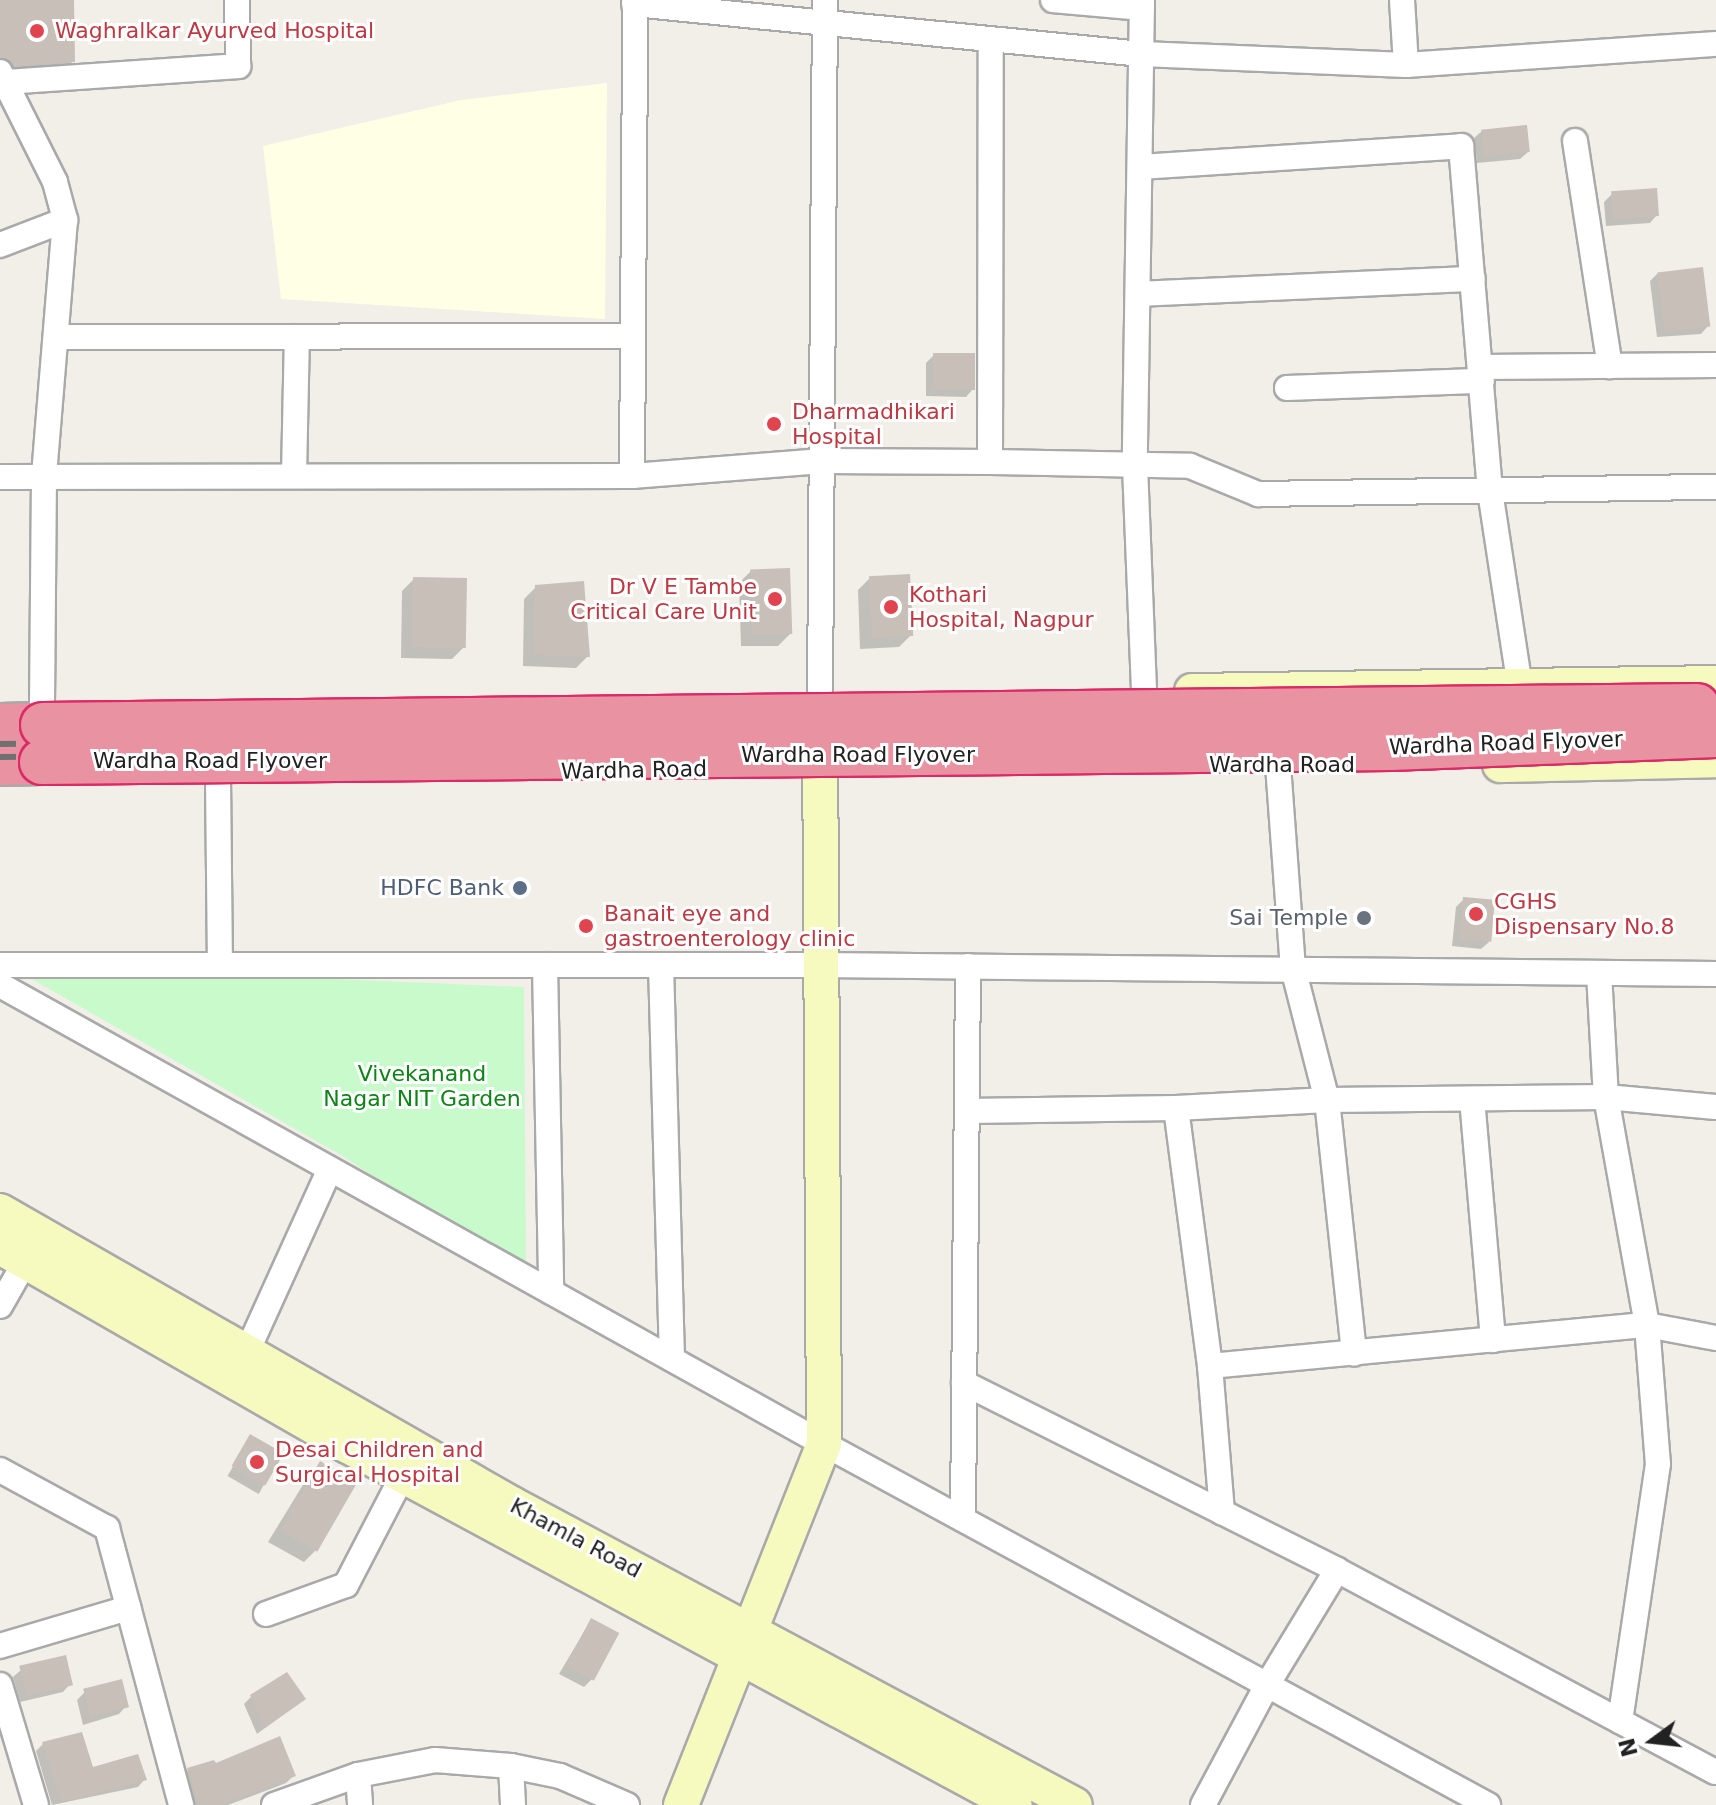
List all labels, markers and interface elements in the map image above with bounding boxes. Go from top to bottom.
place label: Waghralkar Ayurved Hospital [55,18,374,44]
marker: Waghralkar Ayurved Hospital [26,20,48,42]
place label: Dharmadhikari Hospital [792,398,955,450]
marker: Dharmadhikari Hospital [763,413,785,435]
place label: Dr V E Tambe Critical Care Unit [570,573,757,624]
place label: Kothari Hospital, Nagpur [909,581,1094,632]
marker: Dr V E Tambe Critical Care Unit [764,588,786,610]
marker: Kothari Hospital, Nagpur [880,596,902,618]
street label: Wardha Road Flyover [1389,726,1623,760]
street label: Wardha Road Flyover [741,742,975,768]
street label: Wardha Road Flyover [93,748,327,774]
street label: Wardha Road [1209,752,1355,778]
street label: Wardha Road [561,756,707,784]
place label: HDFC Bank [380,875,504,901]
marker: HDFC Bank [511,879,529,897]
place label: CGHS Dispensary No.8 [1494,888,1674,940]
place label: Banait eye and gastroenterology clinic [604,900,855,952]
marker: CGHS Dispensary No.8 [1465,903,1487,925]
place label: Sai Temple [1229,905,1348,931]
marker: Sai Temple [1355,909,1373,927]
marker: Banait eye and gastroenterology clinic [575,915,597,937]
park label: Vivekanand Nagar NIT Garden [323,1060,521,1112]
place label: Desai Children and Surgical Hospital [275,1436,483,1488]
marker: Desai Children and Surgical Hospital [246,1451,268,1473]
street label: Khamla Road [506,1492,646,1584]
north arrow [1612,1701,1692,1781]
text: N [1614,1735,1643,1759]

